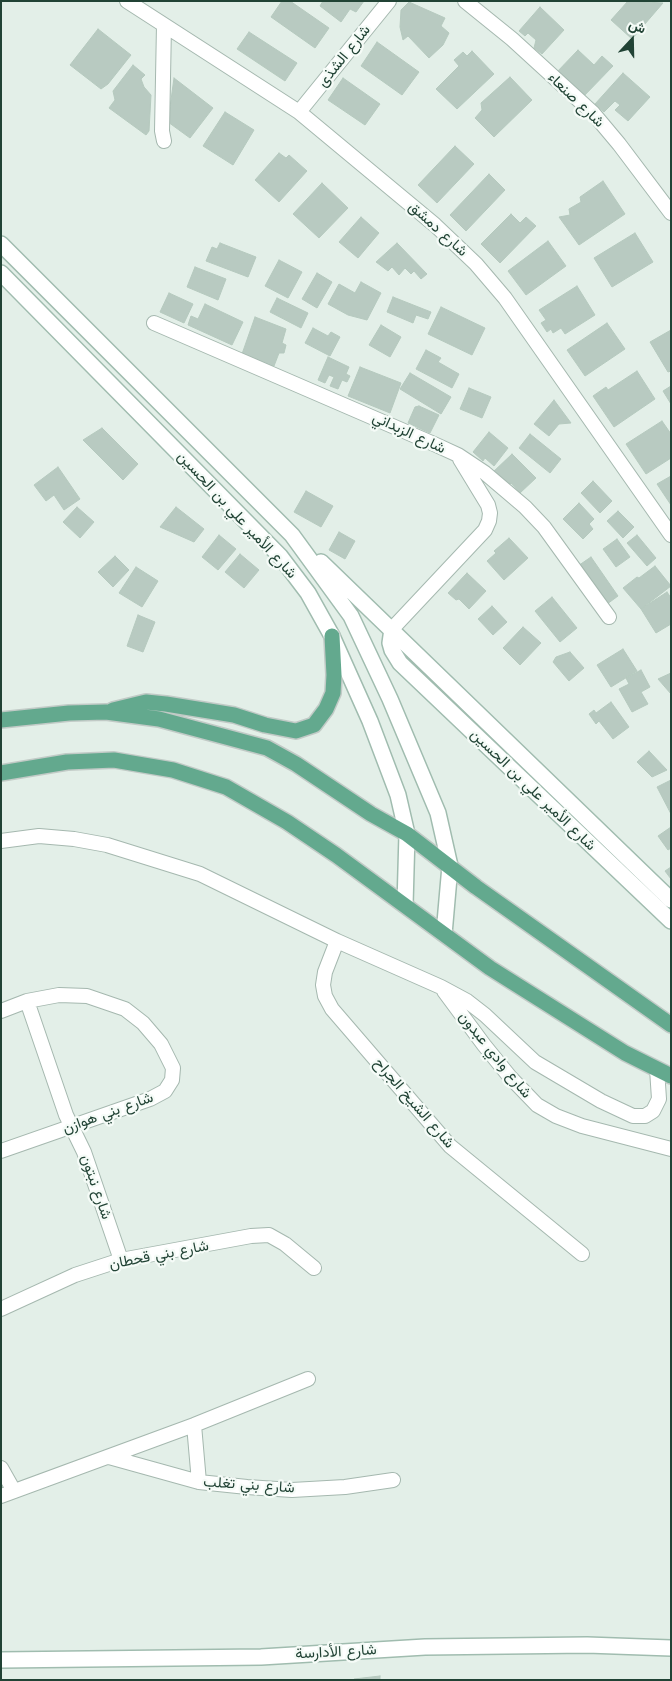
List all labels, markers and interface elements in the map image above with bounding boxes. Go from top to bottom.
north arrow [607,15,657,65]
text: ش [627,16,648,36]
street label: شارع الشذى [314,21,374,91]
street label: شارع صنعاء [544,69,608,131]
street label: شارع دمشق [405,198,471,260]
street label: شارع الزبداني [370,408,448,458]
street label: شارع الأمير علي بن الحسين [173,448,301,582]
street label: شارع الأمير علي بن الحسين [467,725,599,855]
street label: شارع وادي عبدون [455,1008,535,1102]
street label: شارع الشيخ الجراح [370,1054,458,1152]
street label: شارع بني هوازن [60,1088,156,1138]
street label: شارع نبتون [77,1152,115,1222]
street label: شارع بني قحطان [108,1237,210,1273]
street label: شارع بني تغلب [203,1473,295,1497]
street label: شارع الأدارسة [295,1641,377,1663]

